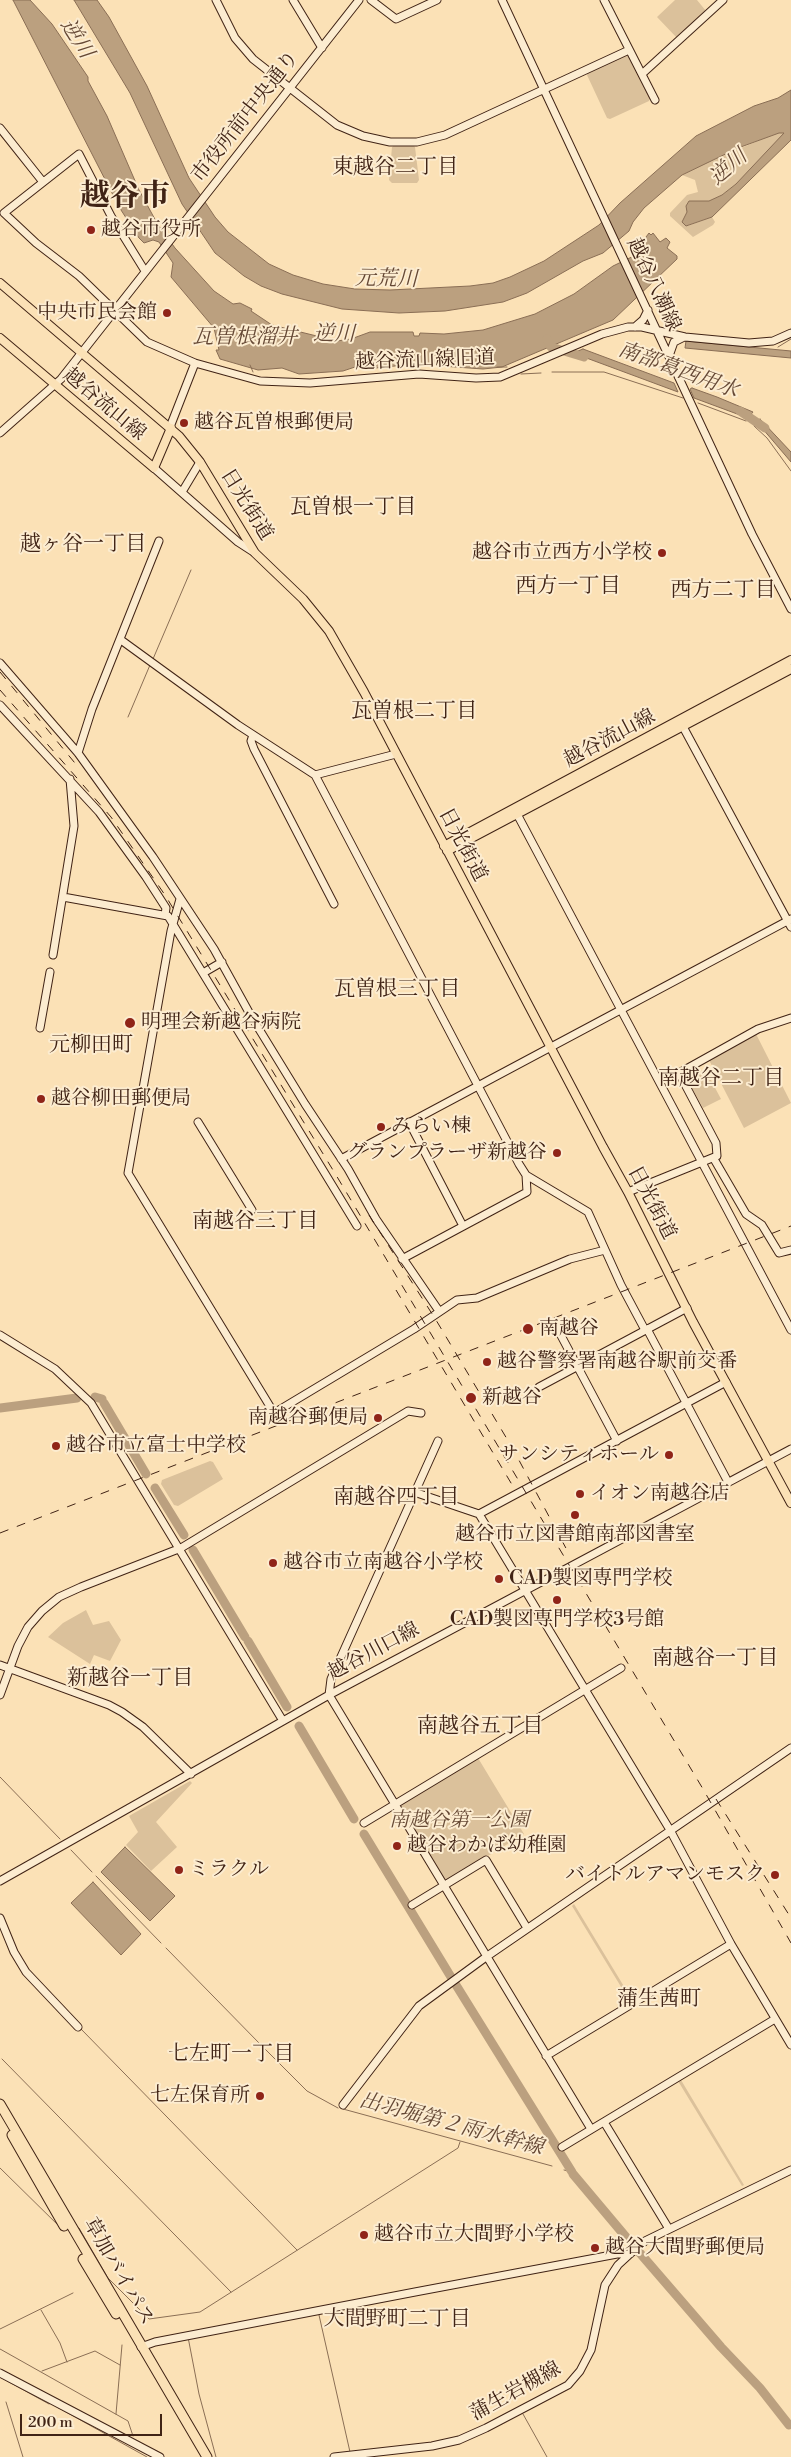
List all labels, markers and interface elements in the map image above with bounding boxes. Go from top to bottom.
water label: 逆川 [54,15,98,63]
street label: 市役所前中央通り [187,47,305,187]
water label: 逆川 [705,145,753,191]
district label: 東越谷二丁目 [332,155,458,181]
district label: 越谷市 [80,180,170,216]
place label: 越谷市役所 [101,218,201,242]
marker: 越谷市役所 [85,224,97,236]
street label: 越谷八潮線 [621,235,685,335]
water label: 元荒川 [354,267,418,293]
place label: 中央市民会館 [37,301,157,325]
marker: 中央市民会館 [161,307,173,319]
water label: 逆川 [313,322,355,348]
water label: 瓦曽根溜井 [193,325,297,351]
water label: 南部葛西用水 [614,338,742,404]
street label: 越谷流山線旧道 [355,347,495,375]
street label: 越谷流山線 [58,364,150,446]
place label: 越谷瓦曽根郵便局 [194,411,354,435]
marker: 越谷瓦曽根郵便局 [178,417,190,429]
street label: 日光街道 [215,465,277,545]
district label: 瓦曽根一丁目 [290,495,416,521]
district label: 越ヶ谷一丁目 [20,532,146,558]
place label: 越谷市立西方小学校 [472,541,652,565]
marker: 越谷市立西方小学校 [656,547,668,559]
district label: 西方一丁目 [516,574,620,600]
district label: 西方二丁目 [671,578,775,604]
district label: 瓦曽根二丁目 [351,699,477,725]
street label: 越谷流山線 [560,705,660,773]
street label: 日光街道 [433,804,491,886]
district label: 瓦曽根三丁目 [334,977,460,1003]
place label: 明理会新越谷病院 [141,1011,301,1035]
marker: 明理会新越谷病院 [123,1016,137,1030]
district label: 元柳田町 [49,1033,133,1059]
district label: 南越谷二丁目 [658,1066,784,1092]
place label: 越谷柳田郵便局 [51,1087,191,1111]
marker: 越谷柳田郵便局 [35,1093,47,1105]
place label: みらい棟 [391,1115,471,1139]
marker: みらい棟 [375,1121,387,1133]
place label: グランプラーザ新越谷 [347,1141,547,1165]
marker: グランプラーザ新越谷 [551,1147,563,1159]
street label: 日光街道 [622,1162,680,1244]
district label: 南越谷三丁目 [192,1209,318,1235]
place label: 南越谷 [539,1317,599,1341]
marker: 南越谷 [521,1322,535,1336]
place label: 越谷警察署南越谷駅前交番 [497,1350,737,1374]
marker: 越谷警察署南越谷駅前交番 [481,1356,493,1368]
place label: 新越谷 [482,1386,542,1410]
marker: 新越谷 [464,1391,478,1405]
place label: 南越谷郵便局 [248,1406,368,1430]
marker: 南越谷郵便局 [372,1412,384,1424]
place label: 越谷市立富士中学校 [66,1434,246,1458]
marker: 越谷市立富士中学校 [50,1440,62,1452]
place label: サンシティホール [499,1443,659,1467]
marker: サンシティホール [663,1449,675,1461]
place label: イオン南越谷店 [590,1482,730,1506]
district label: 南越谷四丁目 [333,1485,459,1511]
marker: イオン南越谷店 [574,1488,586,1500]
marker: 越谷市立図書館南部図書室 [569,1509,581,1521]
place label: 越谷市立図書館南部図書室 [455,1523,695,1547]
place label: 越谷市立南越谷小学校 [283,1551,483,1575]
marker: 越谷市立南越谷小学校 [267,1557,279,1569]
place label: CAD製図専門学校 [509,1567,673,1591]
marker: CAD製図専門学校 [493,1573,505,1585]
marker: CAD製図専門学校3号館 [551,1594,563,1606]
place label: CAD製図専門学校3号館 [450,1608,664,1632]
street label: 越谷川口線 [324,1618,424,1686]
district label: 南越谷一丁目 [652,1646,778,1672]
district label: 新越谷一丁目 [67,1666,193,1692]
district label: 南越谷五丁目 [417,1714,543,1740]
park label: 南越谷第一公園 [389,1809,529,1833]
place label: 越谷わかば幼稚園 [407,1834,567,1858]
marker: 越谷わかば幼稚園 [391,1840,403,1852]
place label: ミラクル [189,1858,269,1882]
place label: バイトルアマンモスク [565,1863,765,1887]
marker: ミラクル [173,1864,185,1876]
marker: バイトルアマンモスク [769,1869,781,1881]
district label: 蒲生茜町 [617,1987,701,2013]
district label: 七左町一丁目 [168,2042,294,2068]
place label: 七左保育所 [150,2084,250,2108]
water label: 出羽堀第２雨水幹線 [356,2088,546,2162]
marker: 七左保育所 [254,2090,266,2102]
street label: 草加バイパス [78,2214,158,2330]
place label: 越谷市立大間野小学校 [374,2223,574,2247]
marker: 越谷市立大間野小学校 [358,2229,370,2241]
place label: 越谷大間野郵便局 [605,2236,765,2260]
marker: 越谷大間野郵便局 [589,2242,601,2254]
district label: 大間野町二丁目 [324,2307,470,2333]
street label: 蒲生岩槻線 [466,2357,566,2427]
scale bar [22,2404,165,2436]
text: 200 m [28,2413,73,2432]

